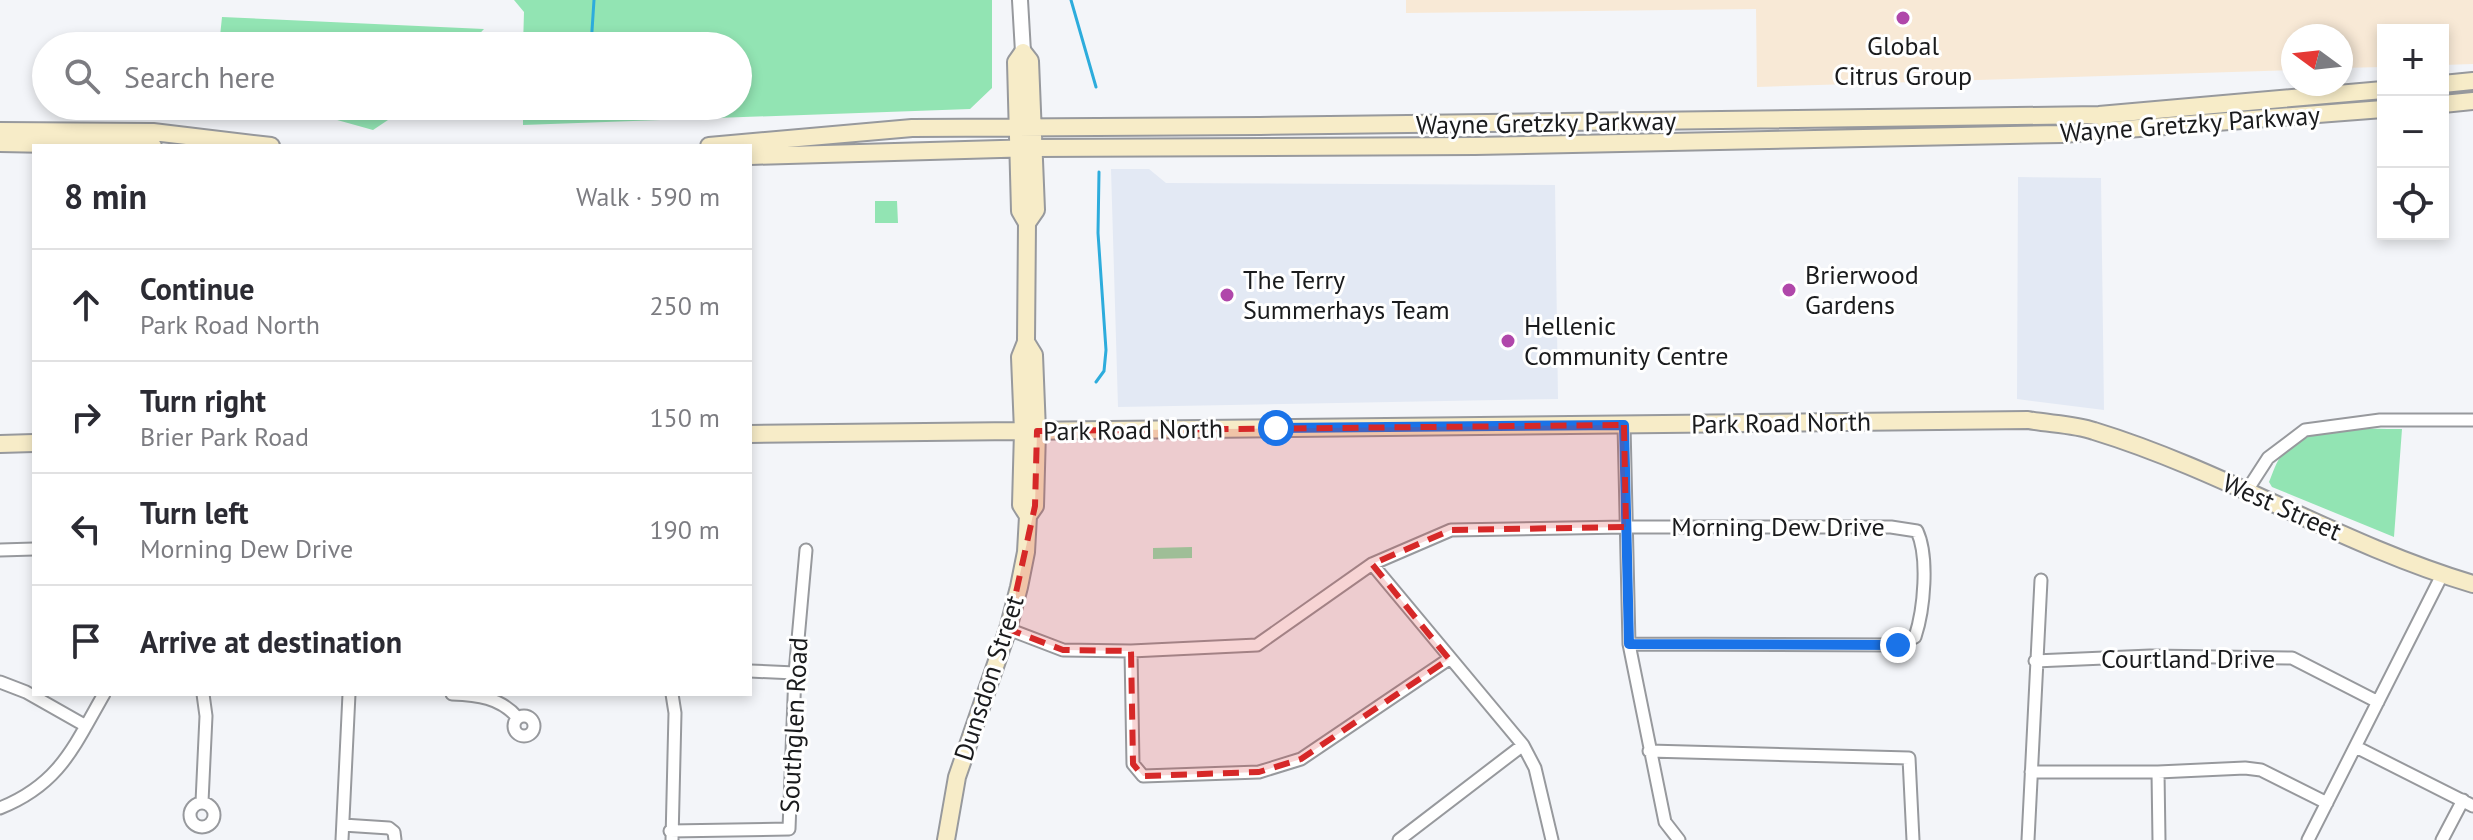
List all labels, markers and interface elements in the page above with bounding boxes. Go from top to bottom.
marker: Global Citrus Group [1894,9,1912,27]
north arrow [2281,24,2353,96]
map controls [2377,24,2449,240]
button: + [2377,24,2449,96]
place label: Global Citrus Group [1834,29,1972,92]
search box [32,32,752,120]
icon: search [60,54,104,98]
text: Search here [124,57,275,96]
button: − [2377,96,2449,168]
street label: Wayne Gretzky Parkway [2059,98,2321,149]
street label: Wayne Gretzky Parkway [1415,104,1677,141]
button: locate [2377,168,2449,240]
text: 8 min [64,174,147,218]
text: Walk · 590 m [576,180,720,213]
place label: Brierwood Gardens [1805,258,1919,321]
place label: The Terry Summerhays Team [1243,263,1450,326]
text: Continue [140,269,254,308]
marker: Brierwood Gardens [1780,281,1798,299]
icon: ahead [64,283,108,327]
marker: The Terry Summerhays Team [1218,286,1236,304]
text: 250 m [649,289,720,322]
text: Park Road North [140,308,320,341]
place label: Hellenic Community Centre [1524,309,1728,372]
marker: Hellenic Community Centre [1499,332,1517,350]
text: Turn right [140,381,266,420]
icon: right [64,395,108,439]
text: 150 m [649,401,720,434]
street label: Park Road North [1691,404,1871,441]
route start [1258,410,1294,446]
street label: Park Road North [1043,411,1223,448]
text: Brier Park Road [140,420,309,453]
street label: West Street [2218,466,2347,547]
text: Turn left [140,493,248,532]
icon: left [64,507,108,551]
street label: Morning Dew Drive [1671,510,1885,543]
text: 190 m [649,513,720,546]
text: Morning Dew Drive [140,532,353,565]
street label: Dunsdon Street [946,591,1031,765]
icon: arrive [64,619,108,663]
text: Arrive at destination [140,622,402,661]
route end [1880,627,1916,663]
street label: Southglen Road [772,636,815,814]
street label: Courtland Drive [2101,642,2275,675]

